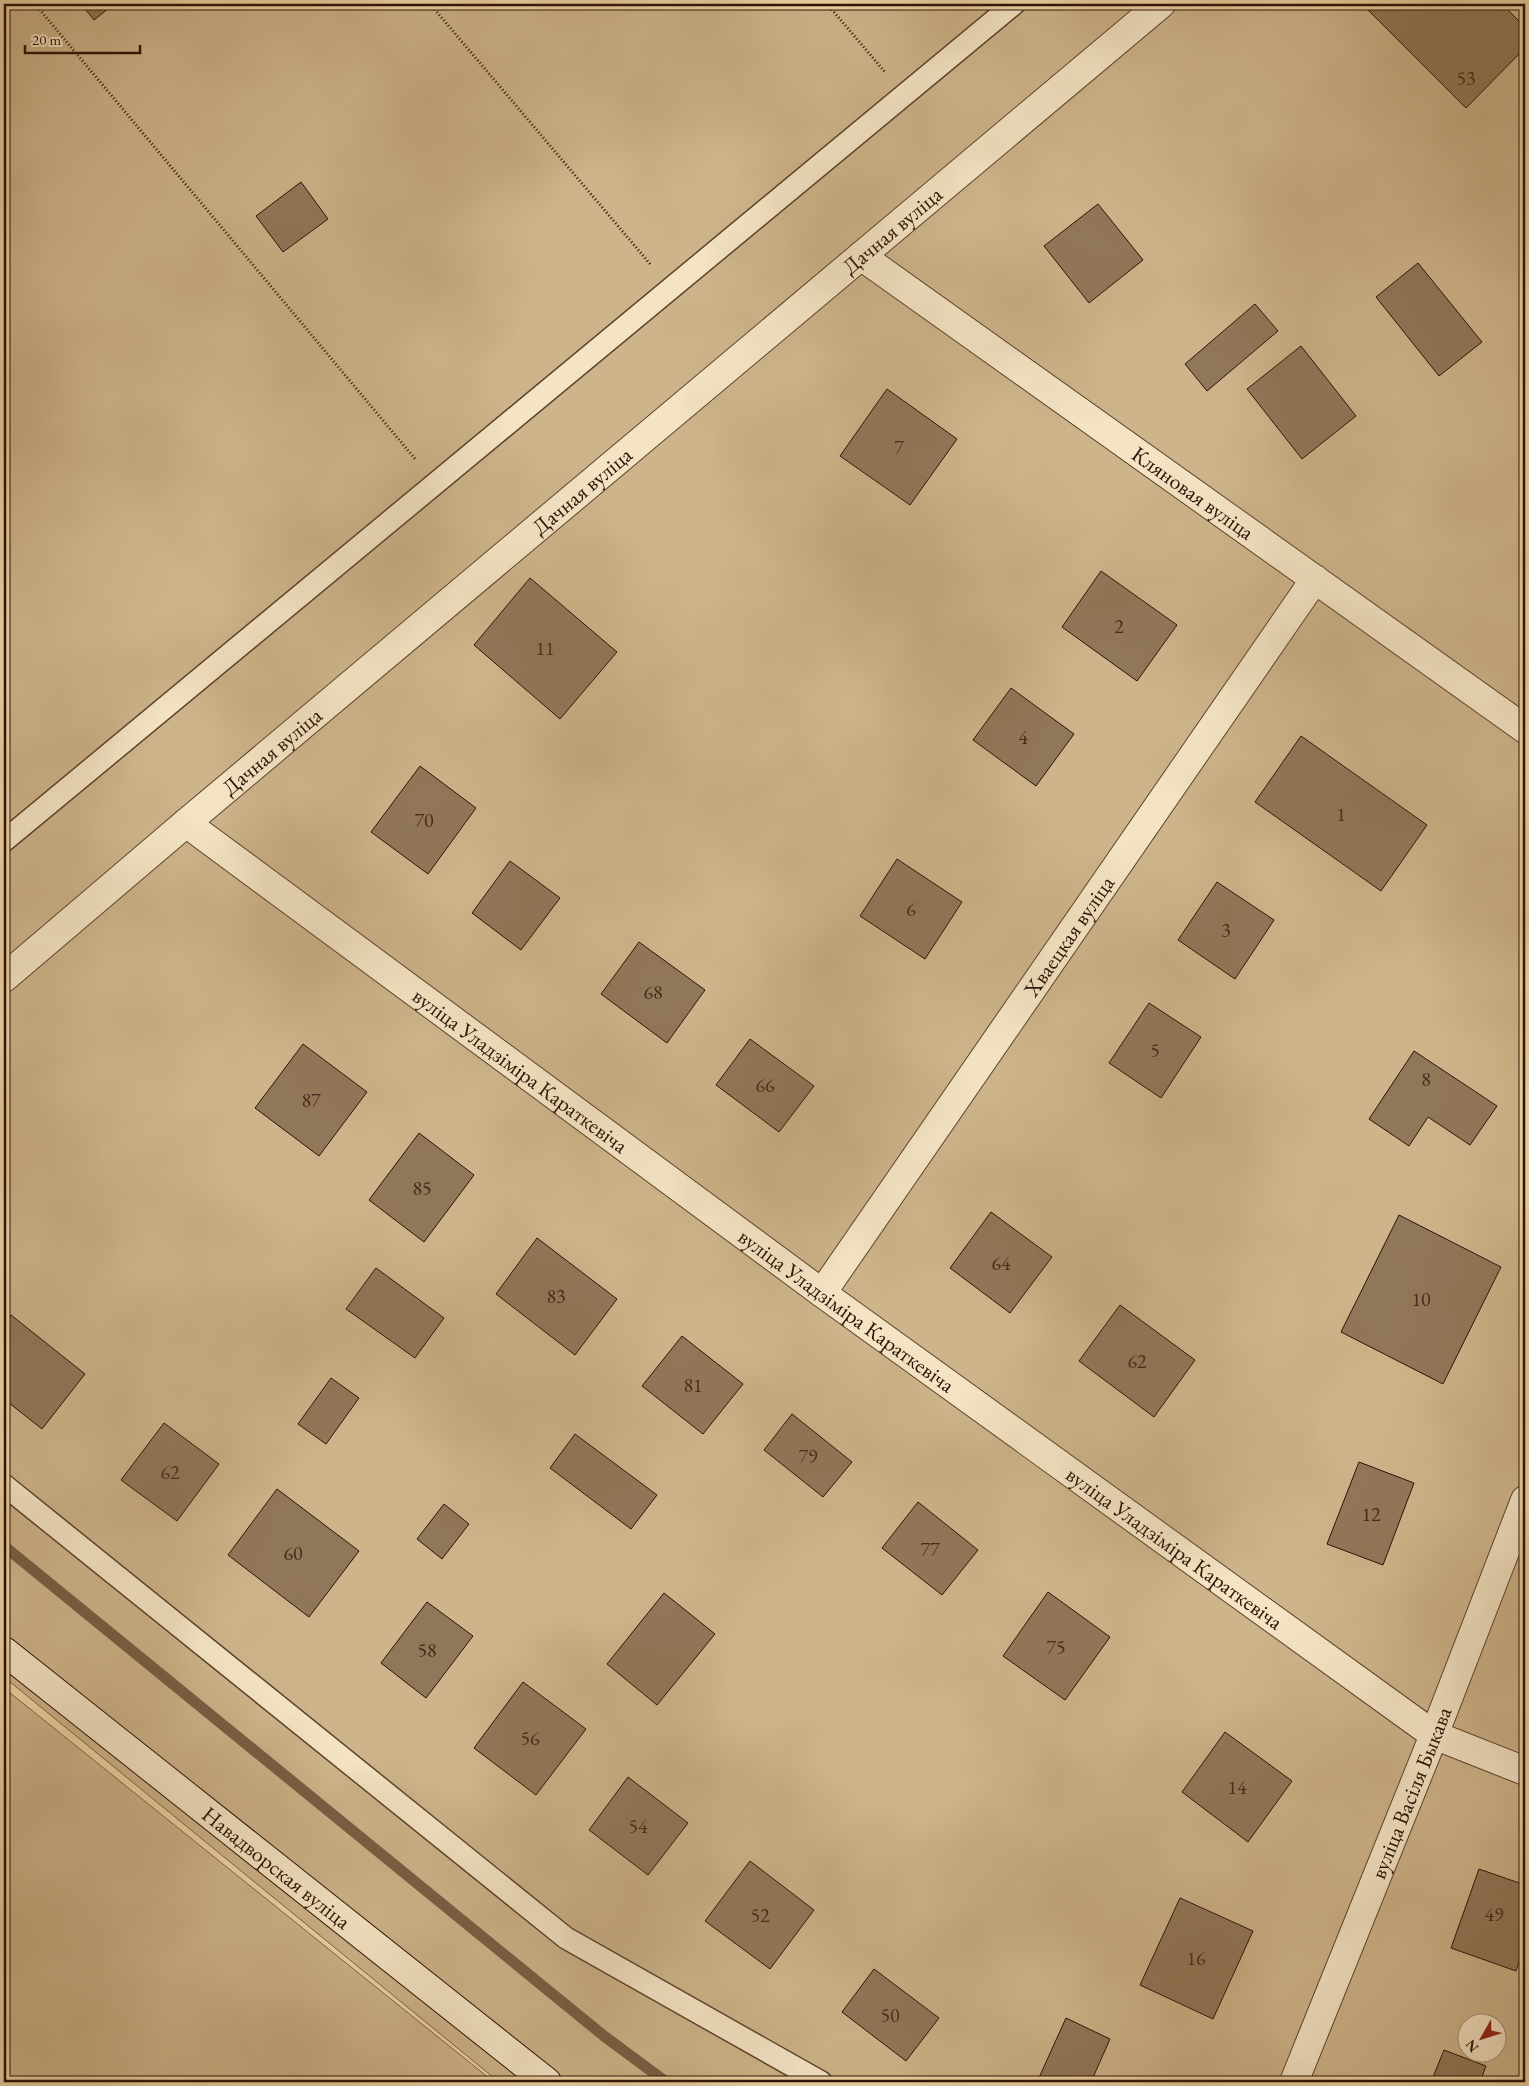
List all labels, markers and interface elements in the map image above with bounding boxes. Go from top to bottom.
scale bar [25,22,140,54]
text: 20 m [32,30,61,49]
house number: 53 [1456,65,1476,91]
street label: Дачная вуліца [836,179,948,280]
house number: 7 [894,434,904,460]
street label: Кляновая вуліца [1126,439,1260,546]
street label: Дачная вуліца [526,440,638,541]
house number: 2 [1114,613,1124,639]
house number: 11 [535,635,555,661]
street label: Дачная вуліца [216,700,328,801]
house number: 4 [1018,724,1028,750]
house number: 1 [1336,801,1346,827]
house number: 70 [414,807,434,833]
street label: Хваецкая вуліца [1016,869,1121,1003]
house number: 6 [906,896,916,922]
house number: 3 [1221,917,1231,943]
house number: 68 [643,979,663,1005]
street label: вуліца Уладзіміра Караткевіча [407,981,634,1160]
house number: 5 [1150,1037,1160,1063]
house number: 8 [1421,1066,1431,1092]
house number: 66 [755,1072,775,1098]
house number: 87 [301,1087,321,1113]
house number: 85 [412,1175,432,1201]
street label: вуліца Уладзіміра Караткевіча [733,1222,961,1399]
house number: 64 [991,1250,1011,1276]
house number: 83 [546,1283,566,1309]
house number: 10 [1411,1286,1431,1312]
house number: 62 [1127,1348,1147,1374]
house number: 81 [683,1372,703,1398]
house number: 79 [798,1443,818,1469]
house number: 62 [160,1459,180,1485]
street label: вуліца Уладзіміра Караткевіча [1060,1460,1289,1636]
house number: 12 [1361,1501,1381,1527]
house number: 77 [920,1536,940,1562]
house number: 60 [283,1540,303,1566]
house number: 75 [1046,1634,1066,1660]
house number: 58 [417,1637,437,1663]
street label: вуліца Васіля Быкава [1363,1702,1458,1883]
house number: 56 [520,1725,540,1751]
house number: 14 [1227,1774,1247,1800]
street label: Навадворская вуліца [196,1799,357,1936]
house number: 54 [628,1813,648,1839]
house number: 49 [1484,1901,1504,1927]
house number: 52 [750,1902,770,1928]
house number: 16 [1186,1945,1206,1971]
house number: 50 [880,2002,900,2028]
north arrow [1456,2014,1506,2064]
text: N [1461,2036,1482,2056]

